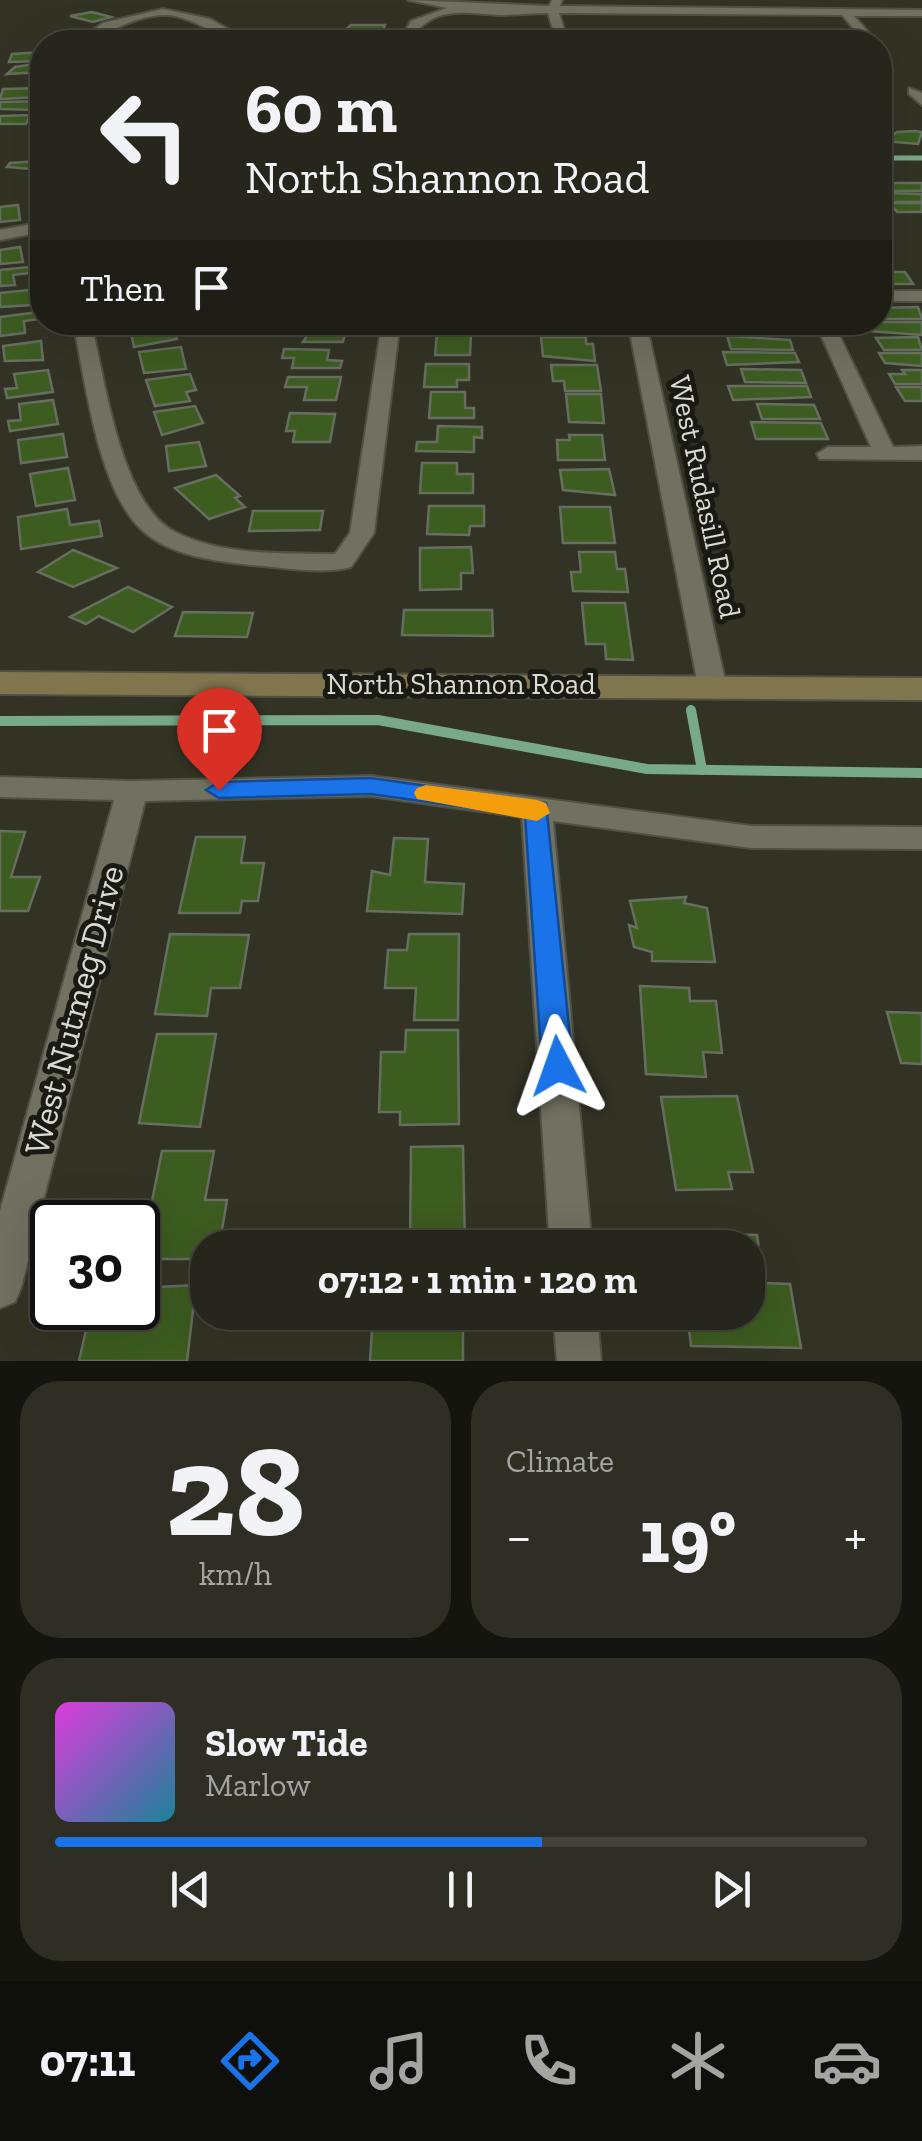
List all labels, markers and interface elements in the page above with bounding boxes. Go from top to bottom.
text: 60 m [245,66,397,150]
icon: left [80,70,210,200]
text: North Shannon Road [245,151,649,205]
icon: arrive [184,260,239,315]
text: Then [80,265,164,311]
street label: West Rudasill Road [662,372,748,622]
street label: North Shannon Road [326,666,596,702]
pin [177,688,262,791]
icon: arrive [192,703,247,758]
street label: West Nutmeg Drive [15,861,133,1159]
position arrow [506,1014,610,1118]
speed limit sign: 30 [30,1200,160,1330]
text: 07:12 · 1 min · 120 m [318,1257,637,1303]
text: 28 [166,1412,305,1568]
text: Climate [506,1442,614,1480]
text: 19° [639,1491,736,1581]
text: − [506,1503,532,1569]
text: + [844,1503,867,1569]
text: km/h [199,1555,272,1593]
text: Slow Tide [205,1720,368,1766]
text: Marlow [205,1766,311,1804]
icon: previous [163,1862,218,1917]
icon: pause [433,1862,488,1917]
icon: next [704,1862,759,1917]
icon: directions [215,2026,285,2096]
icon: music [364,2026,434,2096]
icon: phone [514,2026,584,2096]
icon: climate [663,2026,733,2096]
icon: car [812,2026,882,2096]
text: 07:11 [40,2034,135,2088]

